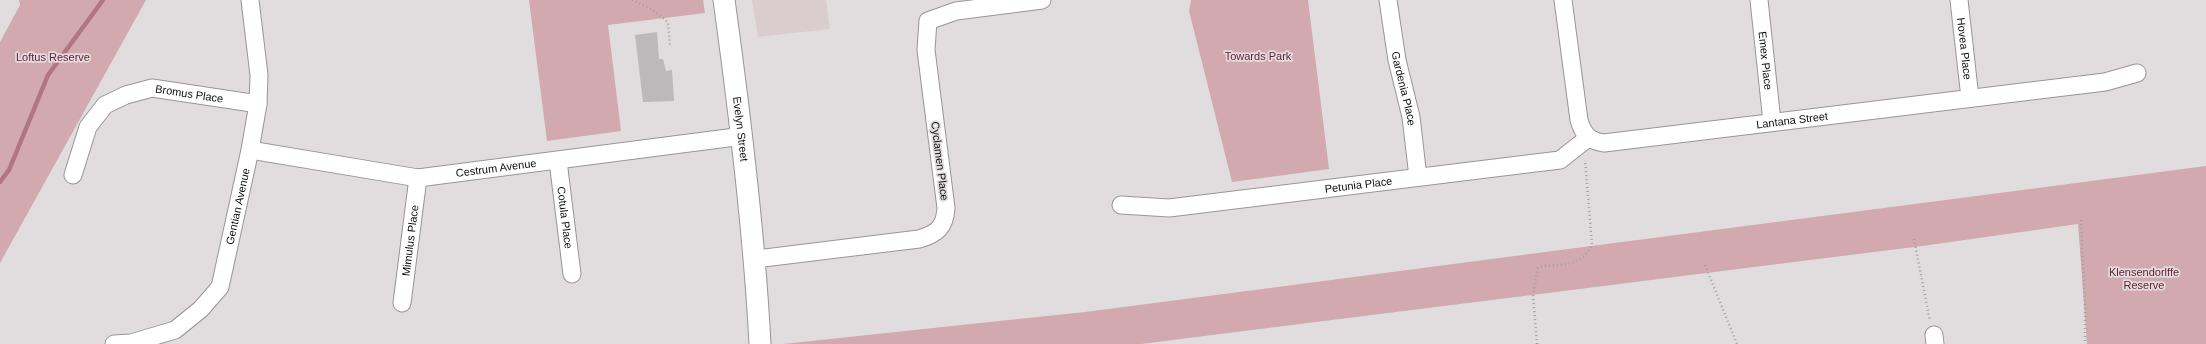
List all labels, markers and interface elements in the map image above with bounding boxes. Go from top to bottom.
street label: Hovea Place [1955,17,1974,80]
street label: Emex Place [1756,31,1775,91]
park label: Towards Park [1225,50,1292,62]
park label: Loftus Reserve [16,51,90,63]
street label: Gardenia Place [1390,51,1418,126]
street label: Bromus Place [155,83,224,105]
street label: Evelyn Street [731,96,751,162]
street label: Lantana Street [1755,110,1829,130]
street label: Cyclamen Place [929,121,951,201]
street label: Cestrum Avenue [455,157,537,179]
street label: Gentian Avenue [223,167,252,246]
street label: Petunia Place [1324,175,1393,195]
street label: Cotula Place [555,186,575,249]
street label: Mimulus Place [400,204,420,277]
park label: Klensendorlffe Reserve [2109,266,2179,291]

